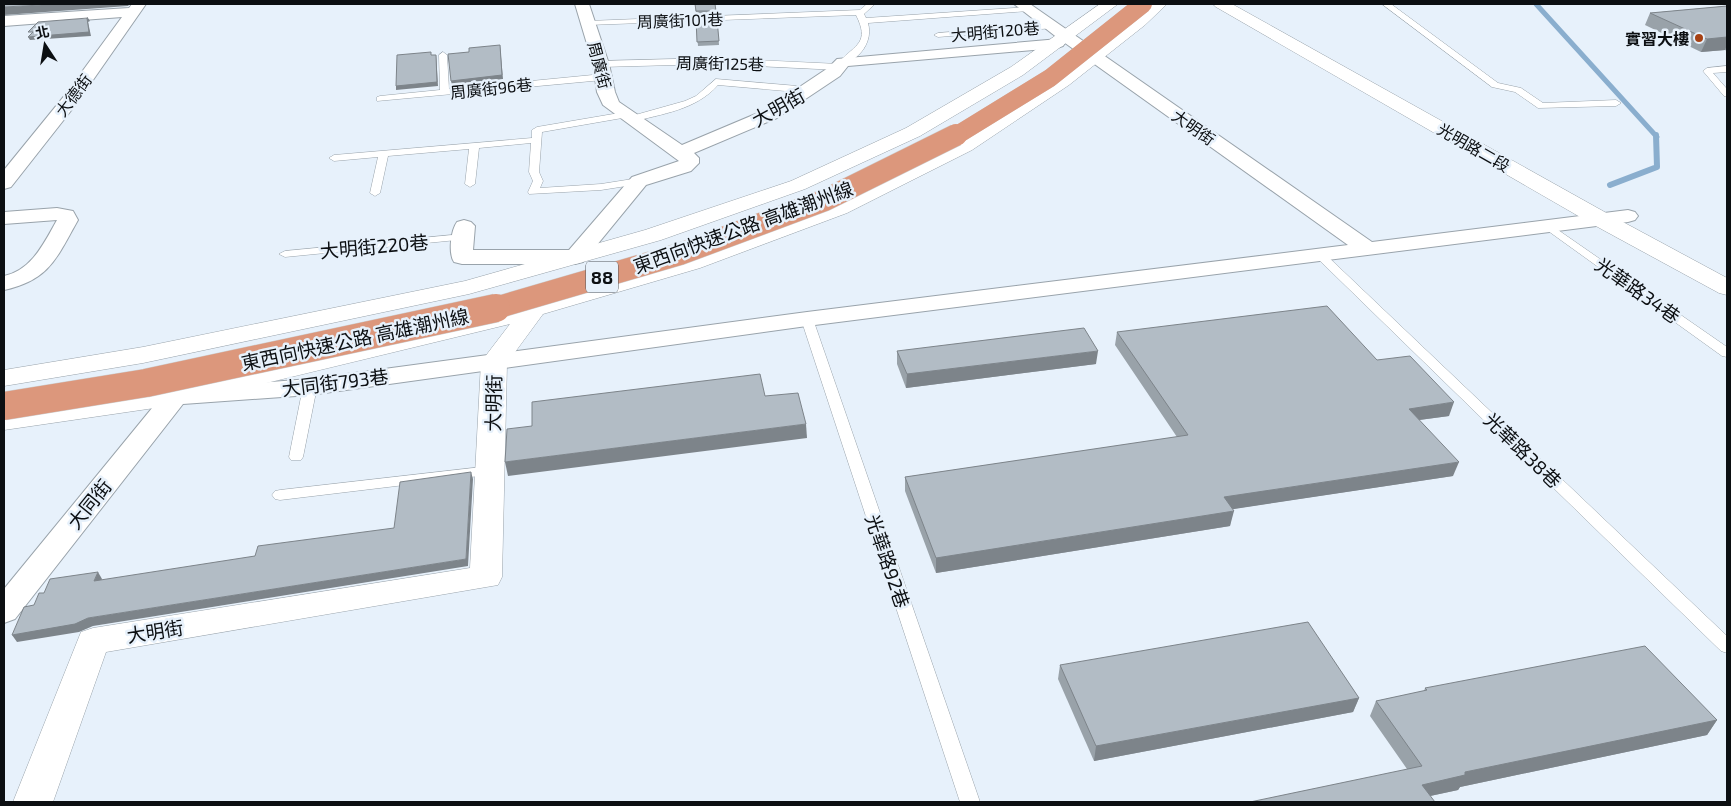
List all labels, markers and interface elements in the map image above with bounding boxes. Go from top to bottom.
street label: 周廣街101巷 [636,9,724,31]
street label: 大明街120巷 [950,18,1040,44]
north arrow [20,20,70,70]
text: 北 [34,22,51,42]
place label: 實習大樓 [1625,29,1689,48]
marker: 實習大樓 [1693,32,1705,44]
street label: 周廣街 [585,39,615,91]
street label: 周廣街125巷 [676,53,764,73]
street label: 大德街 [51,70,95,120]
street label: 周廣街96巷 [449,74,533,102]
street label: 大明街 [747,83,809,131]
street label: 大明街 [1169,105,1219,149]
street label: 光明路二段 [1435,119,1513,175]
street label: 東西向快速公路 高雄潮州線 [630,176,856,278]
street label: 大明街220巷 [319,230,429,262]
street label: 光華路34巷 [1591,252,1685,328]
road number: 88 [586,262,618,292]
street label: 東西向快速公路 高雄潮州線 [239,304,471,374]
street label: 大同街793巷 [280,364,390,400]
street label: 大明街 [481,374,505,432]
street label: 光華路38巷 [1480,408,1566,492]
street label: 大同街 [62,475,116,533]
street label: 光華路92巷 [861,511,915,611]
street label: 大明街 [125,615,185,647]

